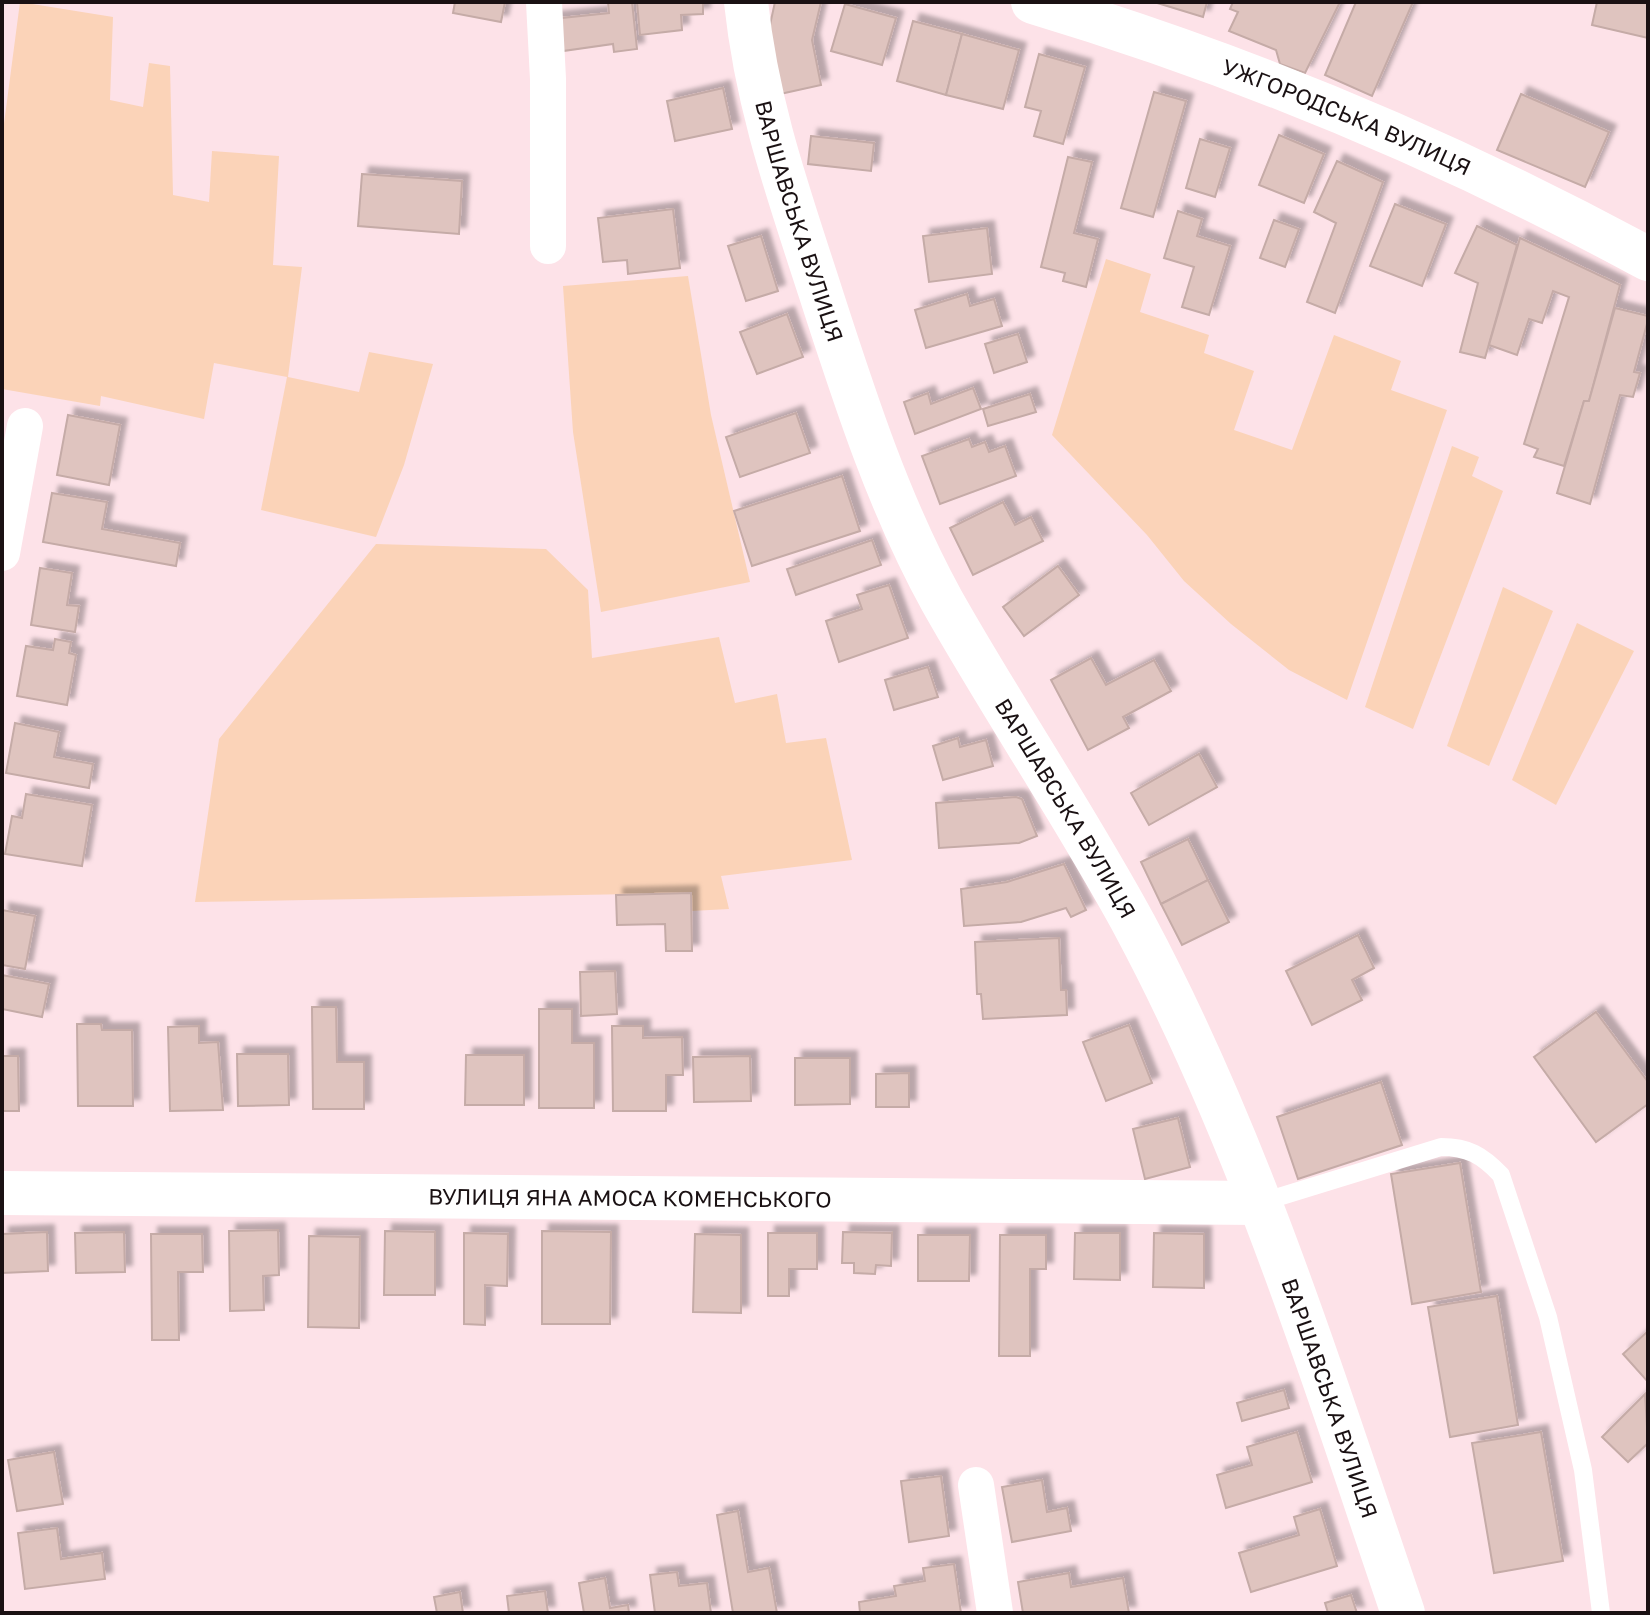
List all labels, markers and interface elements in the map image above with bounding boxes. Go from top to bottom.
street label: УЖГОРОДСЬКА ВУЛИЦЯ [1218,53,1475,181]
street label: ВАРШАВСЬКА ВУЛИЦЯ [750,98,850,345]
street label: ВАРШАВСЬКА ВУЛИЦЯ [990,693,1142,923]
street label: ВУЛИЦЯ ЯНА АМОСА КОМЕНСЬКОГО [428,1182,832,1213]
street label: ВАРШАВСЬКА ВУЛИЦЯ [1276,1275,1384,1521]

